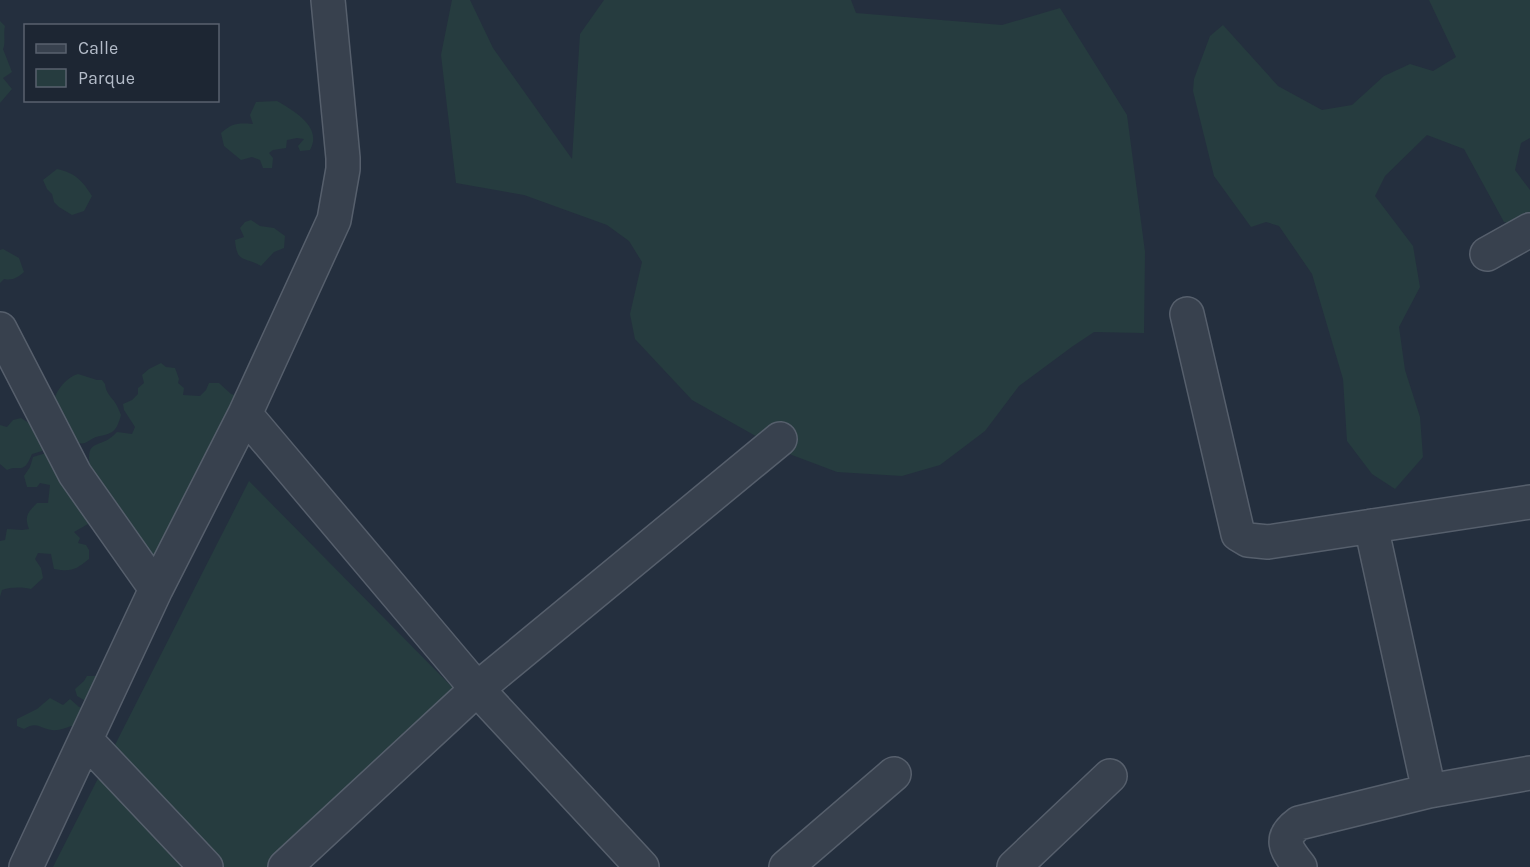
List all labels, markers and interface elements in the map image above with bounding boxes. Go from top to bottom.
legend [24,24,219,102]
text: Calle [78,37,118,59]
text: Parque [78,67,135,89]

